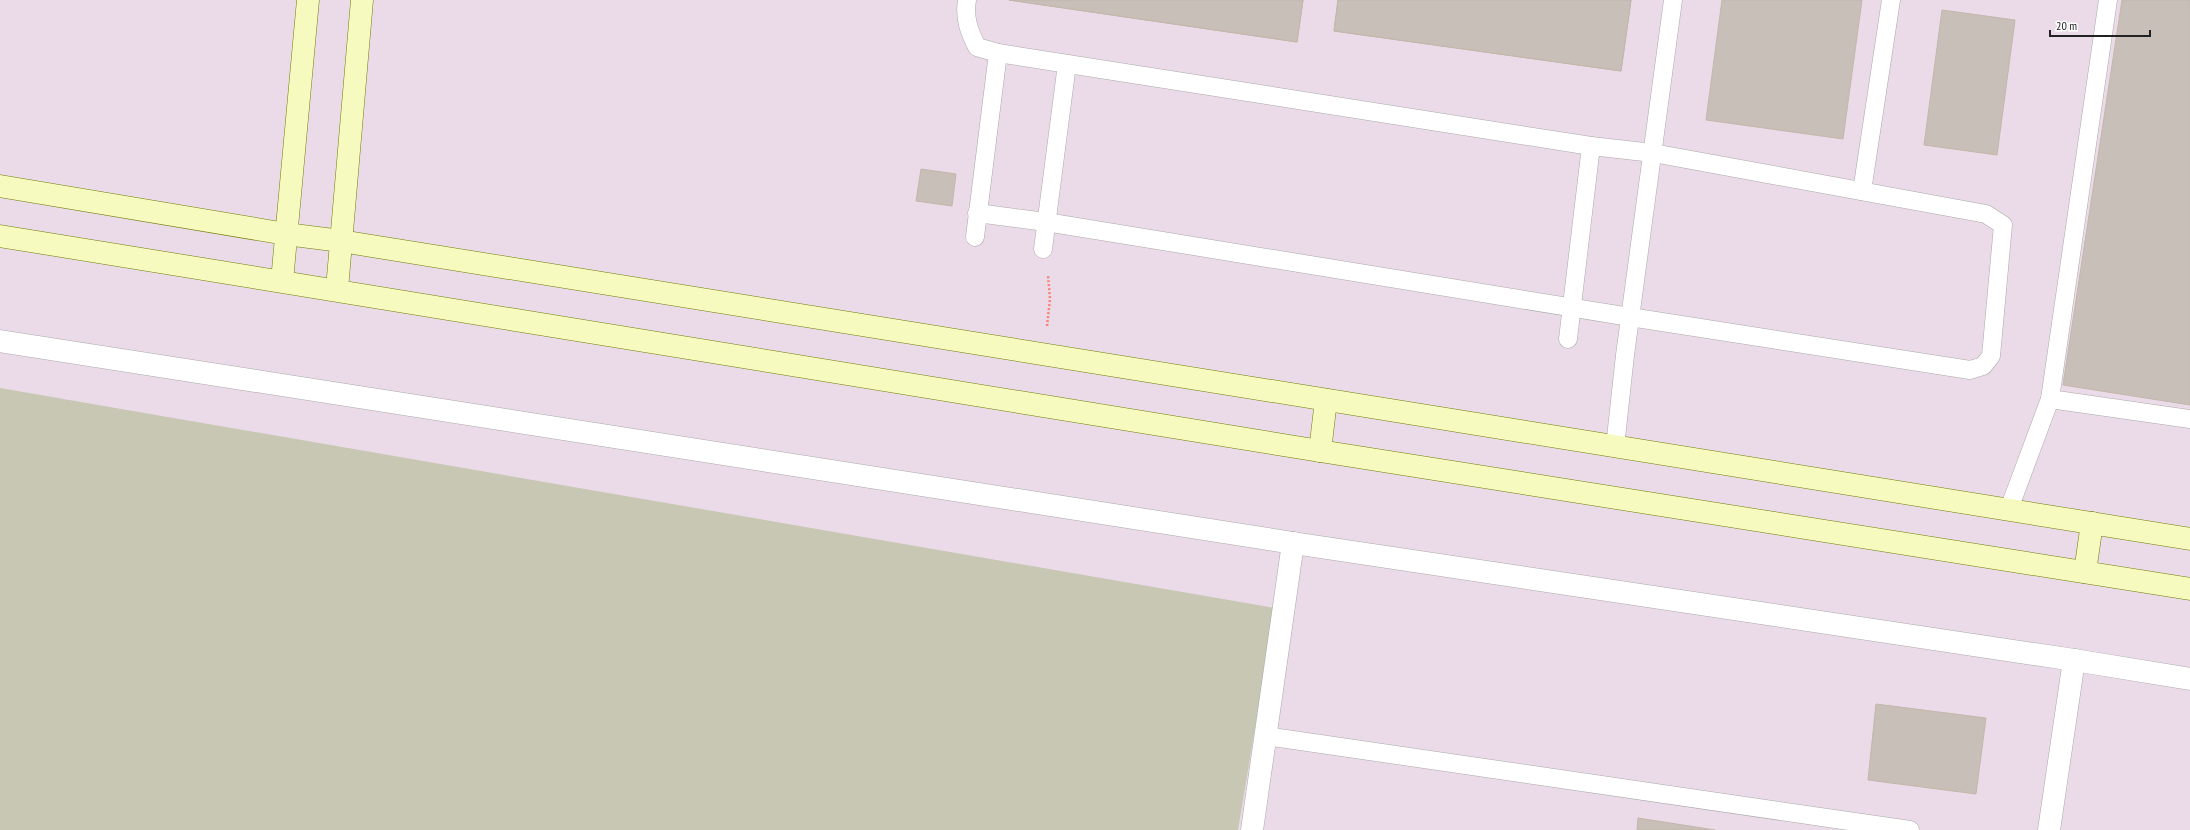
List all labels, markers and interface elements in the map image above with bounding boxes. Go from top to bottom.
scale bar [2050,12,2150,38]
text: 20 m [2056,18,2077,33]

